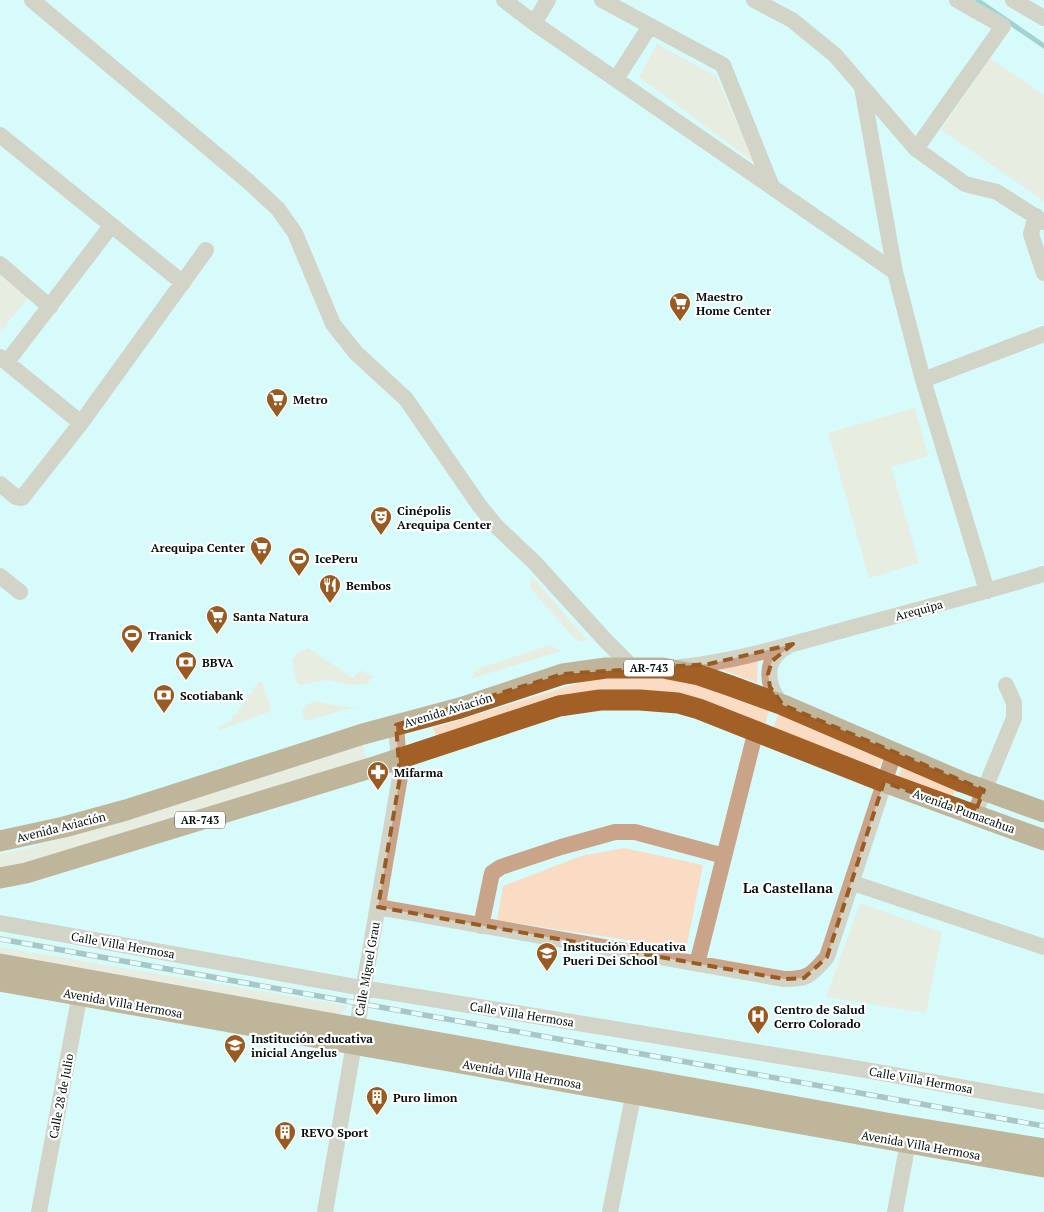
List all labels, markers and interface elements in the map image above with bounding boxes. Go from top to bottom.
place label: Maestro Home Center [696,289,772,318]
supermarket icon: Maestro Home Center [668,291,692,322]
supermarket icon: Metro [265,387,289,418]
place label: Metro [293,392,328,407]
place label: Cinépolis Arequipa Center [397,503,492,532]
theatre icon: Cinépolis Arequipa Center [369,505,393,536]
supermarket icon: Arequipa Center [249,535,273,566]
place label: Arequipa Center [151,540,246,555]
sports icon: IcePeru [287,546,311,577]
place label: IcePeru [315,551,358,566]
restaurant icon: Bembos [318,573,342,604]
place label: Bembos [346,578,392,593]
street label: Arequipa [893,596,945,624]
supermarket icon: Santa Natura [205,604,229,635]
place label: Santa Natura [233,609,309,624]
sports icon: Tranick [120,623,144,654]
place label: Tranick [148,628,192,643]
bank icon: BBVA [174,650,198,681]
place label: BBVA [202,655,234,670]
road number: AR-743 [624,660,674,676]
bank icon: Scotiabank [152,683,176,714]
place label: Scotiabank [180,688,243,703]
street label: Avenida Aviación [402,689,494,731]
pharmacy icon: Mifarma [366,760,390,791]
place label: Mifarma [394,765,444,780]
street label: Avenida Pumacahua [911,786,1017,836]
street label: Avenida Aviación [15,809,107,845]
road number: AR-743 [175,812,225,828]
district label: La Castellana [743,878,833,897]
street label: Calle Miguel Grau [351,921,383,1017]
street label: Calle Villa Hermosa [70,928,176,962]
place label: Institución Educativa Pueri Dei School [563,939,686,968]
school or university icon: Institución Educativa Pueri Dei School [535,941,559,972]
street label: Avenida Villa Hermosa [62,985,184,1021]
street label: Calle Villa Hermosa [469,998,575,1030]
place label: Centro de Salud Cerro Colorado [774,1002,866,1031]
hospital icon: Centro de Salud Cerro Colorado [746,1004,770,1035]
place label: Institución educativa inicial Angelus [251,1031,373,1060]
school or university icon: Institución educativa inicial Angelus [223,1033,247,1064]
street label: Calle 28 de Julio [45,1052,77,1140]
street label: Avenida Villa Hermosa [461,1056,583,1092]
street label: Calle Villa Hermosa [868,1063,974,1097]
building icon: Puro limon [365,1085,389,1116]
place label: Puro limon [393,1090,458,1105]
building icon: REVO Sport [273,1120,297,1151]
place label: REVO Sport [301,1125,368,1140]
street label: Avenida Villa Hermosa [860,1127,982,1163]

